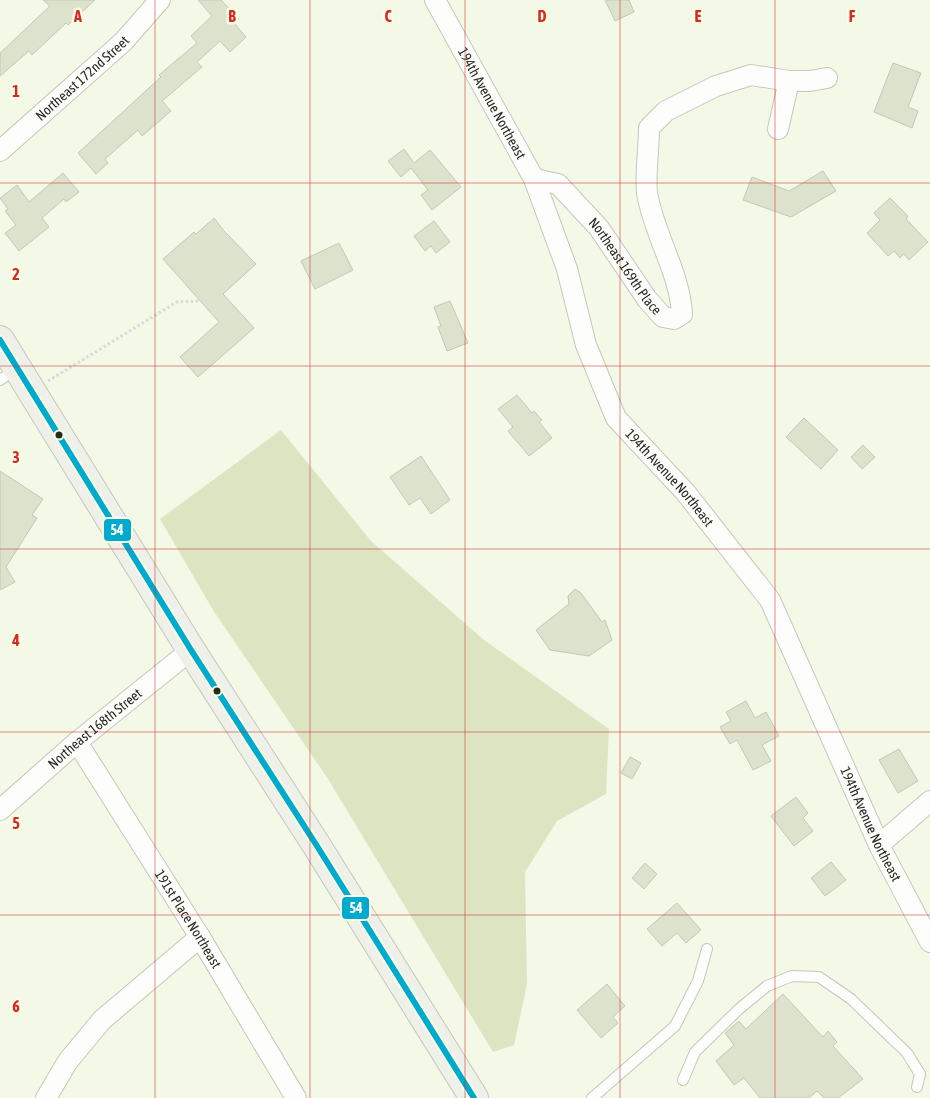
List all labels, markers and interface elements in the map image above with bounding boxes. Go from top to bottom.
text: A [73,7,82,25]
text: B [228,7,236,25]
text: C [384,7,392,25]
text: D [538,7,547,25]
text: E [695,7,702,25]
text: F [849,7,856,25]
street label: Northeast 172nd Street [32,33,133,124]
street label: 194th Avenue Northeast [455,45,529,162]
text: 1 [12,82,20,100]
street label: Northeast 169th Place [586,214,665,318]
text: 2 [12,265,20,283]
street label: 194th Avenue Northeast [622,426,717,530]
unlabelled marker [54,430,64,440]
text: 3 [12,448,20,466]
line badge: 54 [103,518,132,542]
text: 54 [110,522,124,538]
text: 4 [11,631,20,649]
street label: Northeast 168th Street [45,685,145,772]
unlabelled marker [212,686,222,696]
street label: 194th Avenue Northeast [837,764,905,884]
text: 5 [12,814,20,832]
street label: 191st Place Northeast [152,867,225,971]
line badge: 54 [341,896,370,920]
text: 54 [349,900,363,916]
text: 6 [12,997,20,1015]

